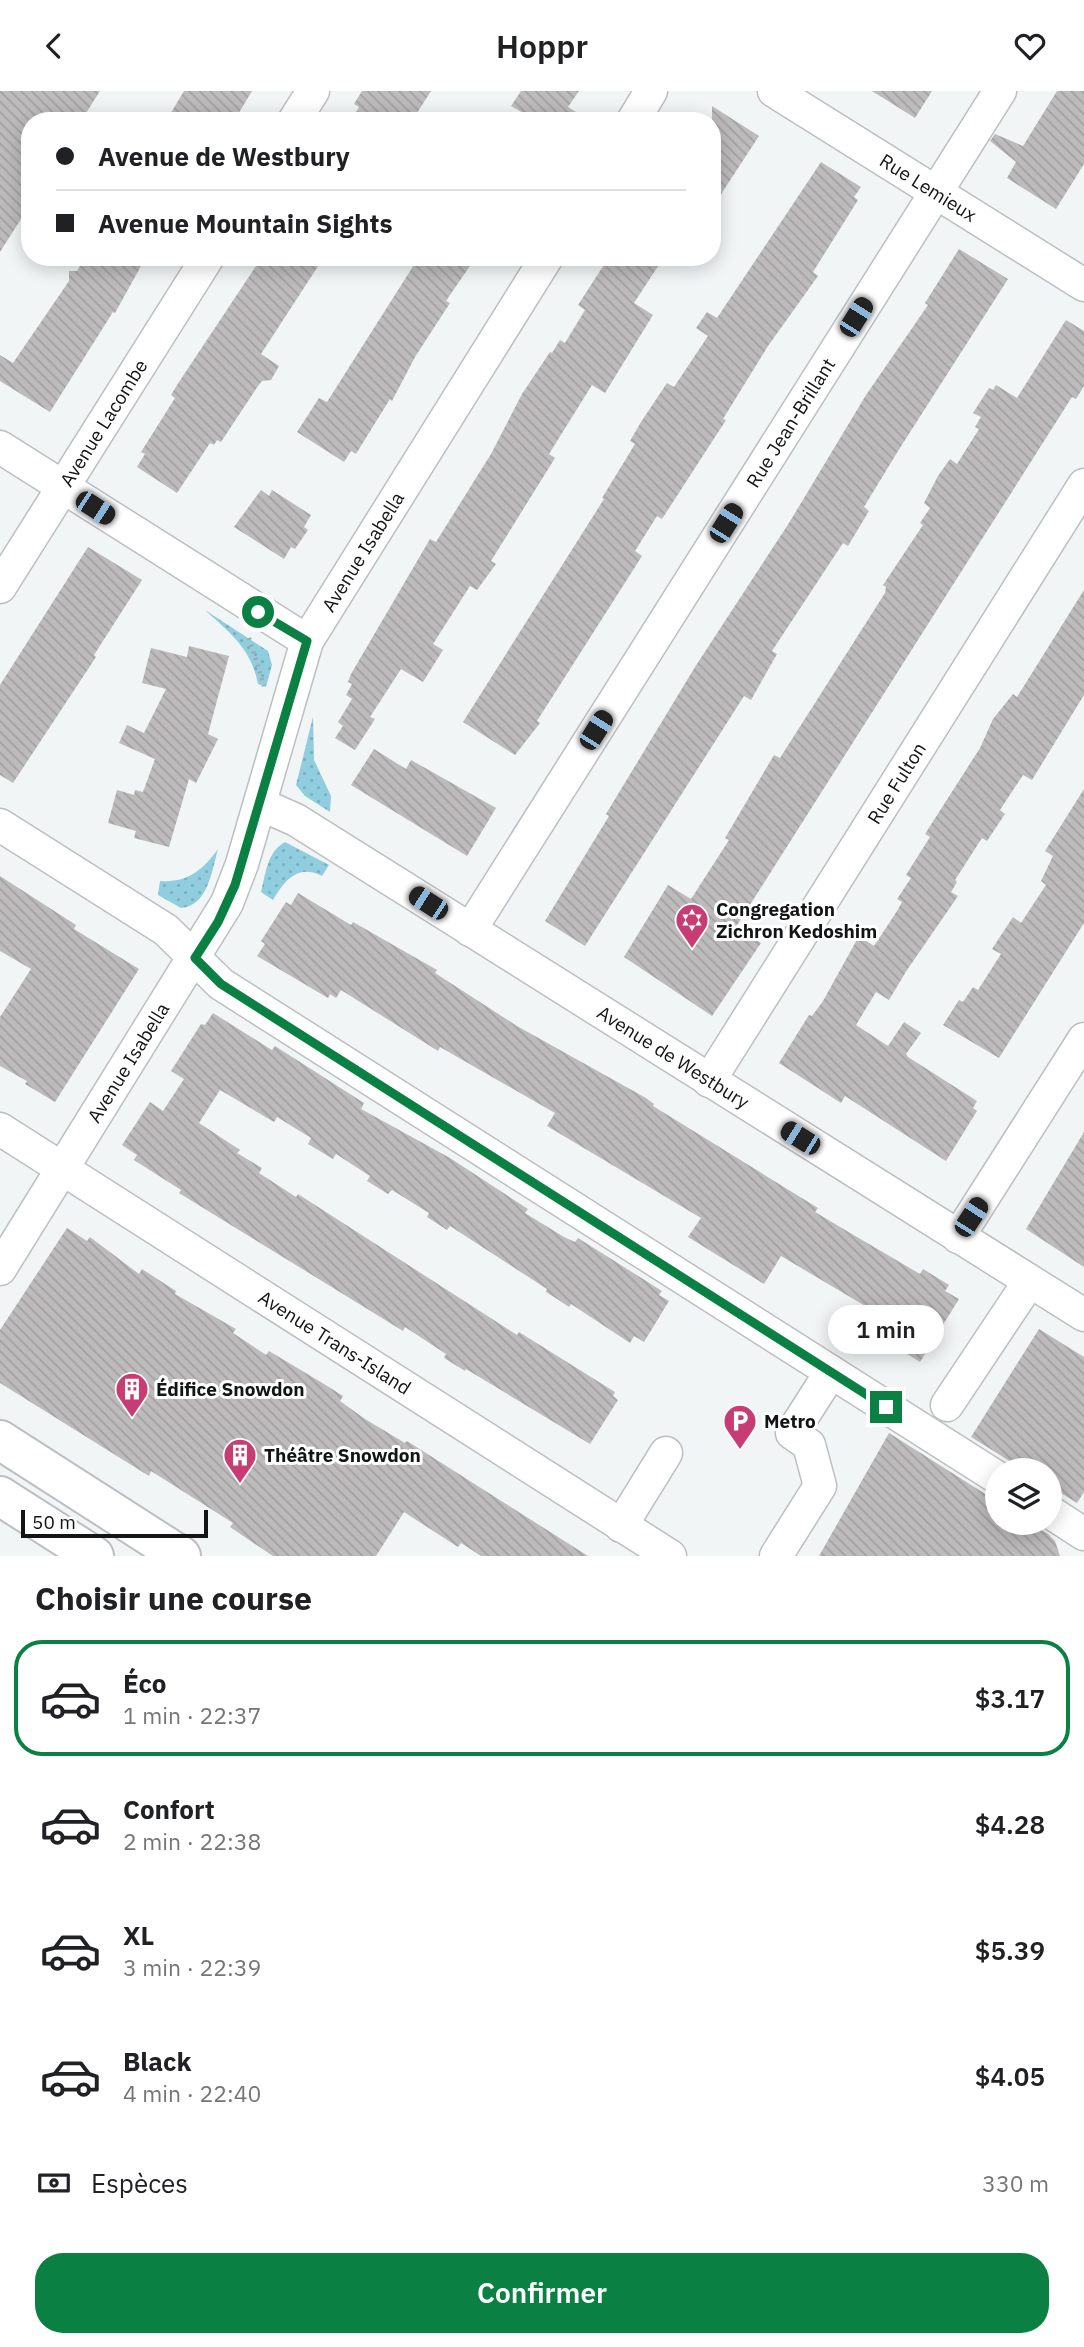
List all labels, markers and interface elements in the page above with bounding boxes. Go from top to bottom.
text: Hoppr [496,25,588,67]
icon: back [35,27,73,65]
icon: heart [1011,27,1049,65]
text: Avenue de Westbury [98,139,350,173]
street label: Rue Lemieux [875,148,982,227]
text: Avenue Mountain Sights [98,206,393,240]
car [836,294,877,340]
street label: Rue Jean-Brillant [741,353,840,492]
street label: Avenue Lacombe [54,355,152,491]
street label: Avenue Isabella [316,487,409,616]
car [72,488,119,528]
car [706,500,747,546]
route start [242,596,274,628]
car [576,707,617,753]
street label: Rue Fulton [862,738,931,828]
car [405,883,452,923]
place label: Congregation Zichron Kedoshim [716,897,877,943]
synagogue icon: Congregation Zichron Kedoshim [673,901,711,950]
street label: Avenue Isabella [82,998,174,1127]
street label: Avenue de Westbury [593,1000,754,1114]
car [777,1118,824,1158]
car [951,1194,992,1240]
street label: Avenue Trans-Island [254,1285,415,1400]
callout: 1 min [828,1305,944,1355]
text: 1 min [856,1314,916,1344]
building icon: Édifice Snowdon [113,1370,151,1419]
place label: Édifice Snowdon [156,1377,305,1401]
route end [870,1391,902,1423]
parking icon: Metro [721,1402,759,1451]
place label: Metro [764,1409,816,1433]
building icon: Théâtre Snowdon [221,1436,259,1485]
place label: Théâtre Snowdon [264,1443,421,1467]
map controls [985,1458,1062,1535]
button: layers [985,1458,1062,1535]
scale bar [21,1507,208,1539]
text: 50 m [32,1510,76,1534]
text: Choisir une course [35,1577,312,1619]
text: Éco [123,1666,167,1700]
icon: car [39,1667,102,1730]
text: $3.17 [975,1681,1045,1715]
text: 1 min · 22:37 [123,1700,261,1730]
text: Confort [123,1792,215,1826]
icon: car [39,1793,102,1856]
text: $4.28 [975,1807,1045,1841]
text: 2 min · 22:38 [123,1826,261,1856]
text: XL [123,1918,154,1952]
icon: car [39,1919,102,1982]
text: $5.39 [975,1933,1045,1967]
text: 3 min · 22:39 [123,1952,261,1982]
text: Black [123,2044,191,2078]
icon: car [39,2045,102,2108]
text: $4.05 [975,2059,1045,2093]
text: 4 min · 22:40 [123,2078,261,2108]
icon: cash [35,2164,73,2202]
text: Espèces [91,2166,188,2200]
text: 330 m [982,2168,1049,2198]
button: Confirmer [35,2253,1049,2333]

